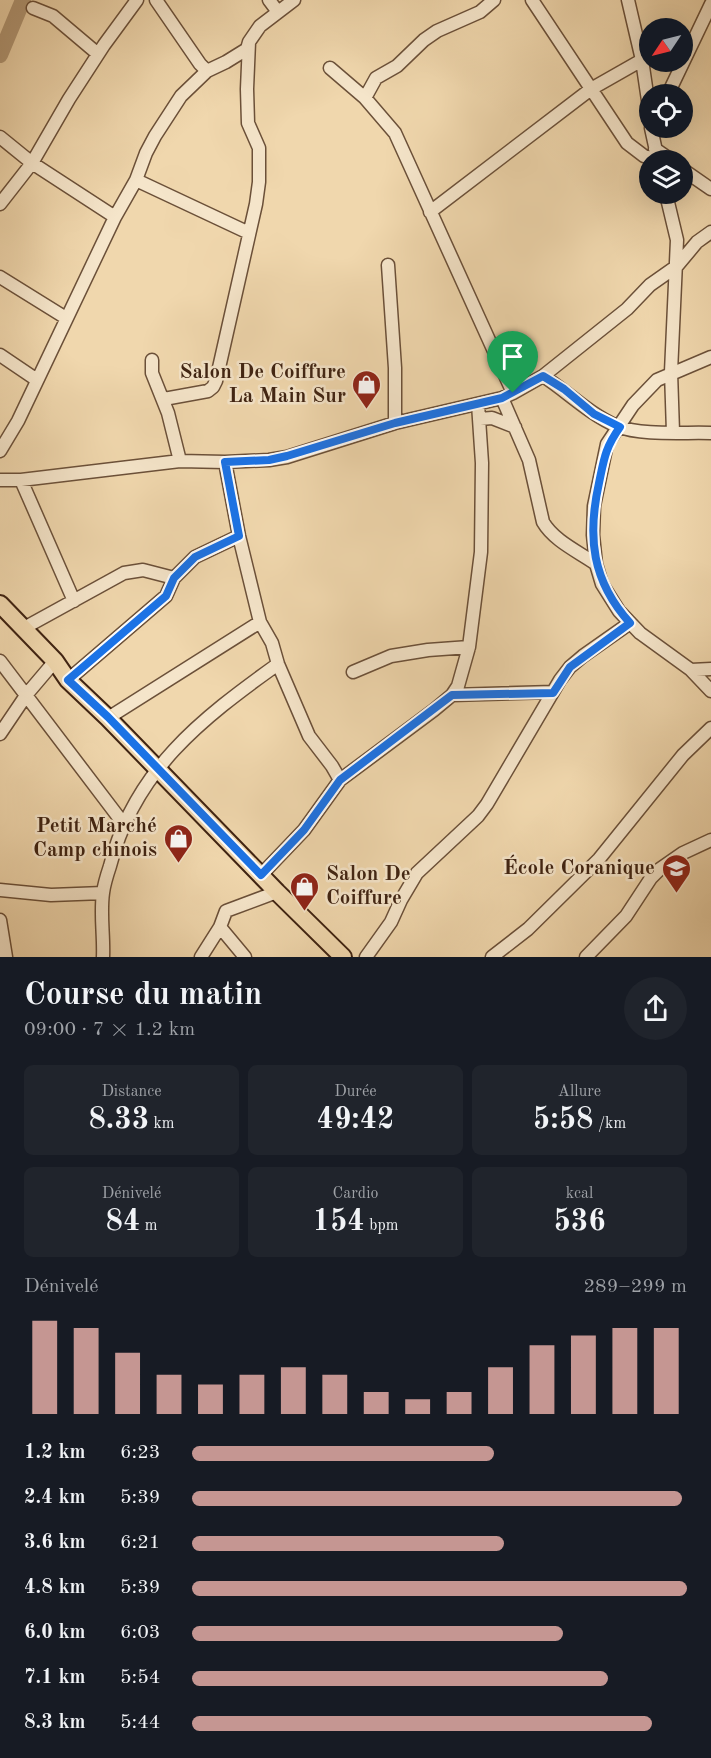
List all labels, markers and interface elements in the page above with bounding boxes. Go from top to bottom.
north arrow [639,18,693,72]
map controls [639,18,693,204]
button: locate [639,84,693,138]
button: layers [639,150,693,204]
pin [487,331,538,393]
icon: arrive [496,340,529,373]
place label: Salon De Coiffure La Main Sur [179,362,346,407]
shop icon: Salon De Coiffure La Main Sur [351,368,383,410]
place label: Petit Marché Camp chinois [33,816,157,861]
shop icon: Petit Marché Camp chinois [162,822,194,864]
school or university icon: École Coranique [660,852,692,894]
place label: École Coranique [503,854,655,879]
place label: Salon De Coiffure [326,864,411,909]
shop icon: Salon De Coiffure [289,870,321,912]
button: share [624,977,687,1040]
text: Course du matin [24,979,262,1012]
text: 09:00 · 7 × 1.2 km [24,1020,195,1040]
text: Distance [101,1084,162,1100]
text: Durée [334,1084,377,1100]
text: Allure [558,1084,601,1100]
text: 8.33 [88,1105,149,1135]
text: 49:42 [317,1105,395,1135]
text: 5:58 [533,1105,593,1135]
text: km [149,1116,175,1132]
text: /km [593,1116,626,1132]
text: Dénivelé [102,1186,161,1202]
text: Cardio [333,1186,378,1202]
text: kcal [566,1186,593,1202]
text: 84 [106,1207,140,1237]
text: 154 [313,1207,365,1237]
text: 536 [553,1207,606,1237]
text: m [140,1218,158,1234]
text: bpm [365,1218,398,1234]
text: Dénivelé [24,1277,98,1297]
text: 289–299 m [584,1277,687,1297]
text: 1.2 km [24,1443,86,1463]
text: 6:23 [120,1443,160,1463]
text: 2.4 km [24,1488,86,1508]
text: 5:39 [120,1488,160,1508]
text: 3.6 km [24,1533,86,1553]
text: 6:21 [120,1533,160,1553]
text: 4.8 km [24,1578,86,1598]
text: 5:39 [120,1578,160,1598]
text: 6.0 km [24,1623,86,1643]
text: 6:03 [120,1623,160,1643]
text: 7.1 km [24,1668,86,1688]
text: 5:54 [120,1668,160,1688]
text: 8.3 km [24,1713,86,1733]
text: 5:44 [120,1713,160,1733]

